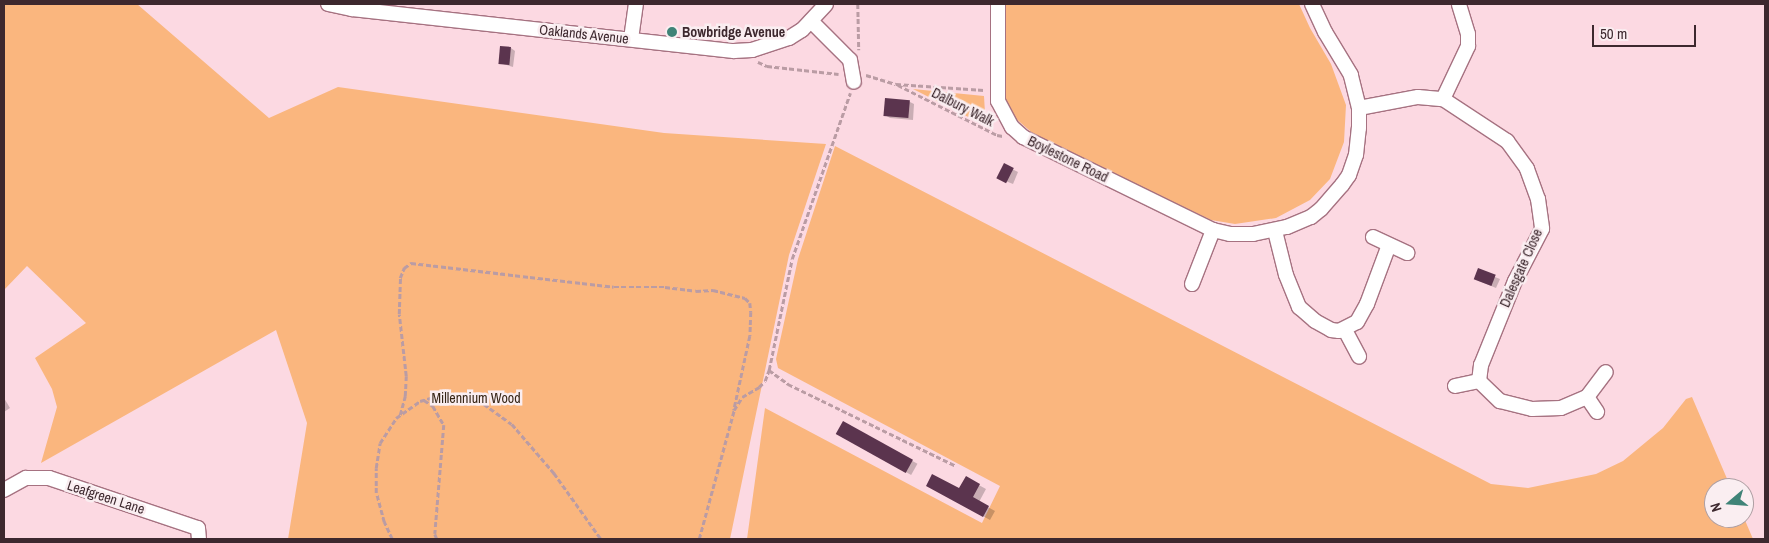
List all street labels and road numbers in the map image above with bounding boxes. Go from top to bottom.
street label: Oaklands Avenue [538,21,630,47]
street label: Dalbury Walk [929,84,997,130]
street label: Boylestone Road [1025,132,1111,186]
street label: Dalesgate Close [1496,226,1546,310]
street label: Leafgreen Lane [65,477,147,517]

